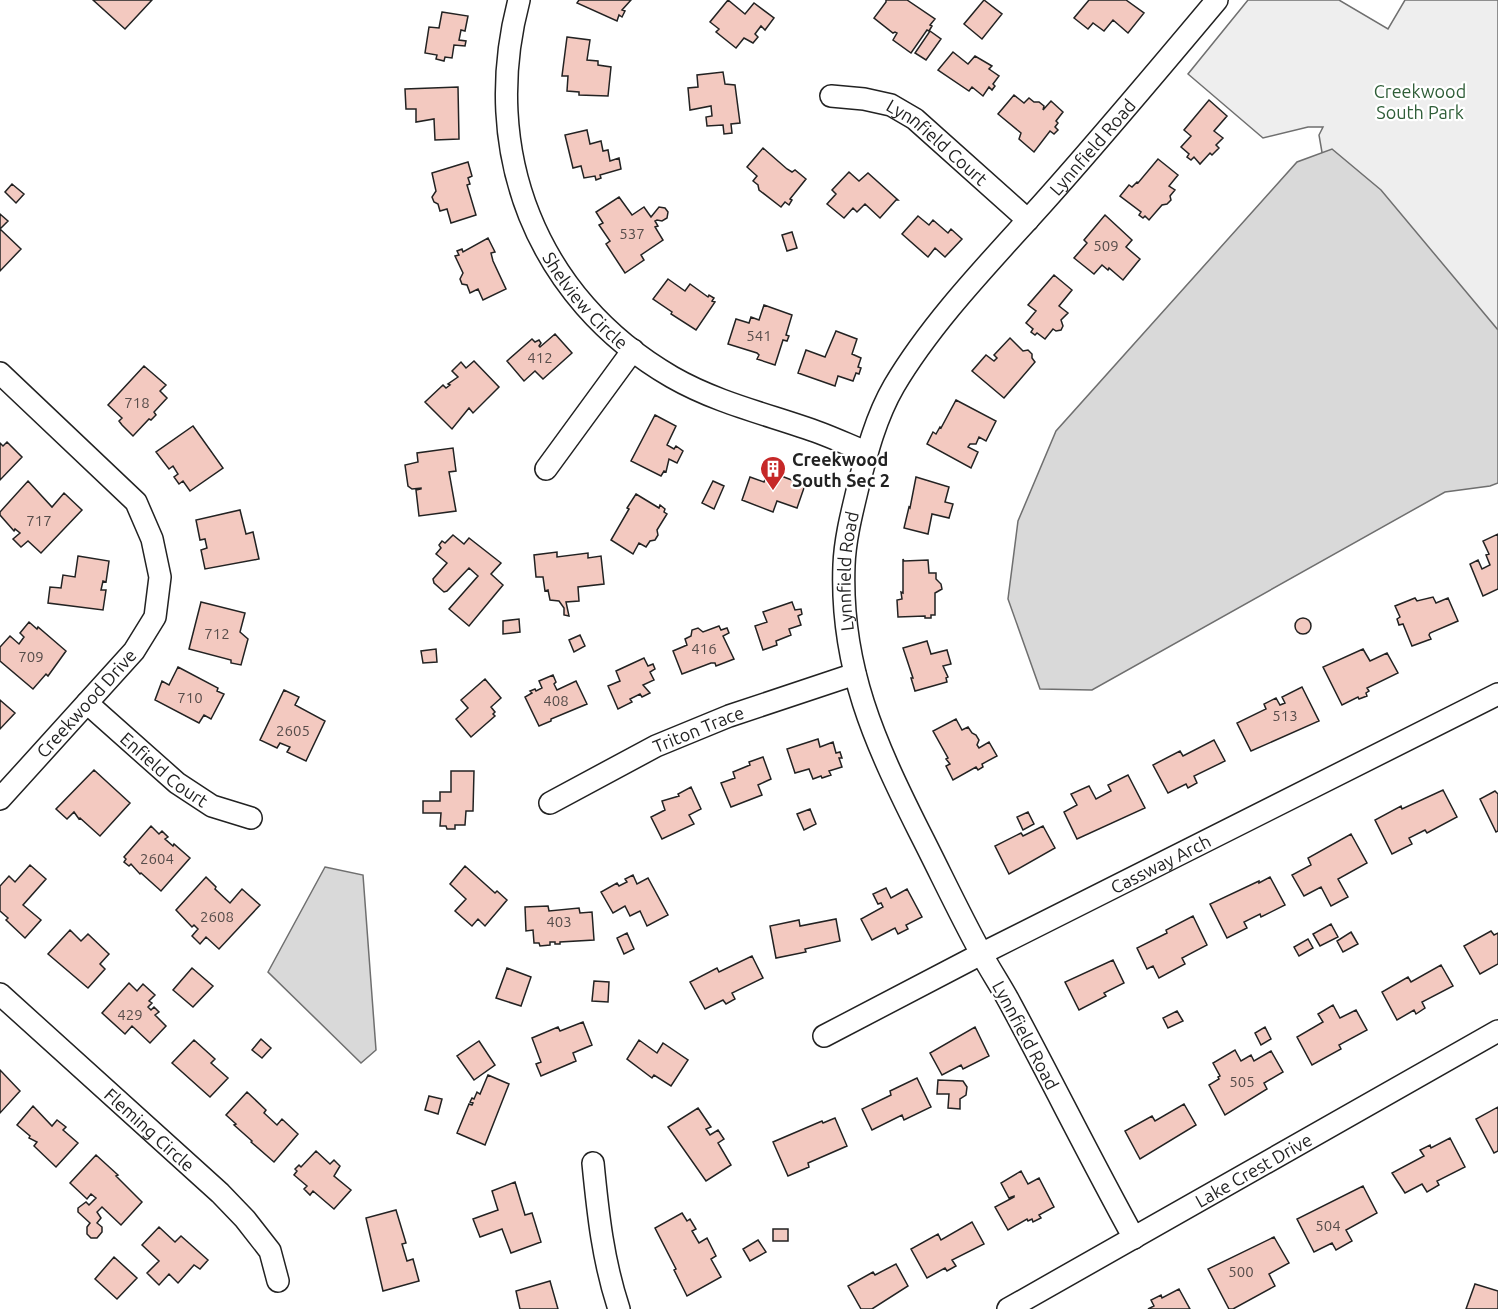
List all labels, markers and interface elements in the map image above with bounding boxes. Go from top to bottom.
park label: Creekwood South Park [1374,81,1466,122]
street label: Lynnfield Court [883,95,991,189]
street label: Lynnfield Road [1045,95,1139,199]
house number: 537 [619,225,645,242]
house number: 509 [1093,237,1119,254]
street label: Shelview Circle [539,248,632,353]
house number: 541 [746,327,772,344]
house number: 412 [527,349,553,366]
house number: 718 [124,394,150,411]
place label: Creekwood South Sec 2 [792,449,890,490]
building icon: Creekwood South Sec 2 [758,454,788,492]
street label: Lynnfield Road [834,509,862,632]
house number: 717 [26,512,52,529]
house number: 712 [204,625,230,642]
house number: 416 [691,640,717,657]
street label: Creekwood Drive [32,645,140,761]
house number: 709 [18,648,44,665]
house number: 710 [177,689,203,706]
house number: 408 [543,692,569,709]
street label: Triton Trace [650,702,746,756]
house number: 513 [1272,707,1298,724]
house number: 2605 [276,722,310,739]
street label: Enfield Court [117,728,212,811]
street label: Cassway Arch [1107,830,1214,897]
house number: 2604 [140,850,174,867]
house number: 2608 [200,908,234,925]
house number: 403 [546,913,572,930]
street label: Lynnfield Road [989,977,1063,1093]
house number: 429 [117,1006,143,1023]
house number: 505 [1229,1073,1255,1090]
street label: Fleming Circle [101,1084,199,1175]
street label: Lake Crest Drive [1191,1129,1315,1211]
house number: 504 [1315,1217,1341,1234]
house number: 500 [1228,1263,1254,1280]

